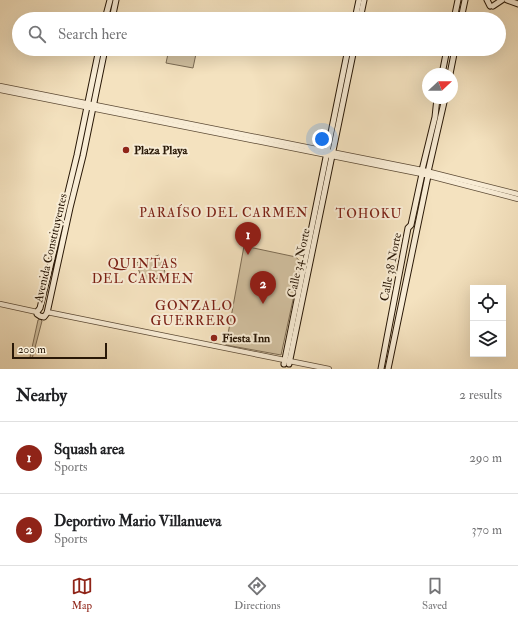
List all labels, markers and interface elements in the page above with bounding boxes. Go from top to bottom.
search box [12,12,506,56]
icon: search [26,23,48,45]
text: Search here [58,25,127,44]
north arrow [422,68,458,104]
your location [312,129,332,149]
place label: Plaza Playa [134,143,188,158]
marker: Plaza Playa [121,145,131,155]
street label: Avenida Constituyentes [31,192,71,305]
district label: PARAÍSO DEL CARMEN [139,204,309,221]
district label: TOHOKU [336,206,402,222]
pin: 1 [235,222,261,255]
street label: Calle 34 Norte [284,227,314,299]
street label: Calle 38 Norte [377,231,405,303]
district label: QUINTAS DEL CARMEN [92,256,194,287]
pin: 2 [250,271,276,304]
map controls [470,285,506,357]
button: locate [470,285,506,321]
district label: GONZALO GUERRERO [151,298,237,329]
button: layers [470,321,506,357]
place label: Fiesta Inn [222,331,271,346]
marker: Fiesta Inn [209,333,219,343]
scale bar [12,341,107,360]
text: 200 m [18,343,46,356]
text: Nearby [16,385,67,406]
text: 2 results [459,387,502,403]
text: Squash area [54,440,124,459]
text: 1 [27,450,31,466]
text: 290 m [469,450,502,466]
text: Sports [54,459,88,475]
text: Deportivo Mario Villanueva [54,512,222,531]
text: 2 [26,522,32,538]
text: 370 m [472,522,502,538]
text: Sports [54,531,88,547]
tab: Map [71,575,93,612]
tab: Directions [234,575,281,612]
tab: Saved [422,575,447,612]

